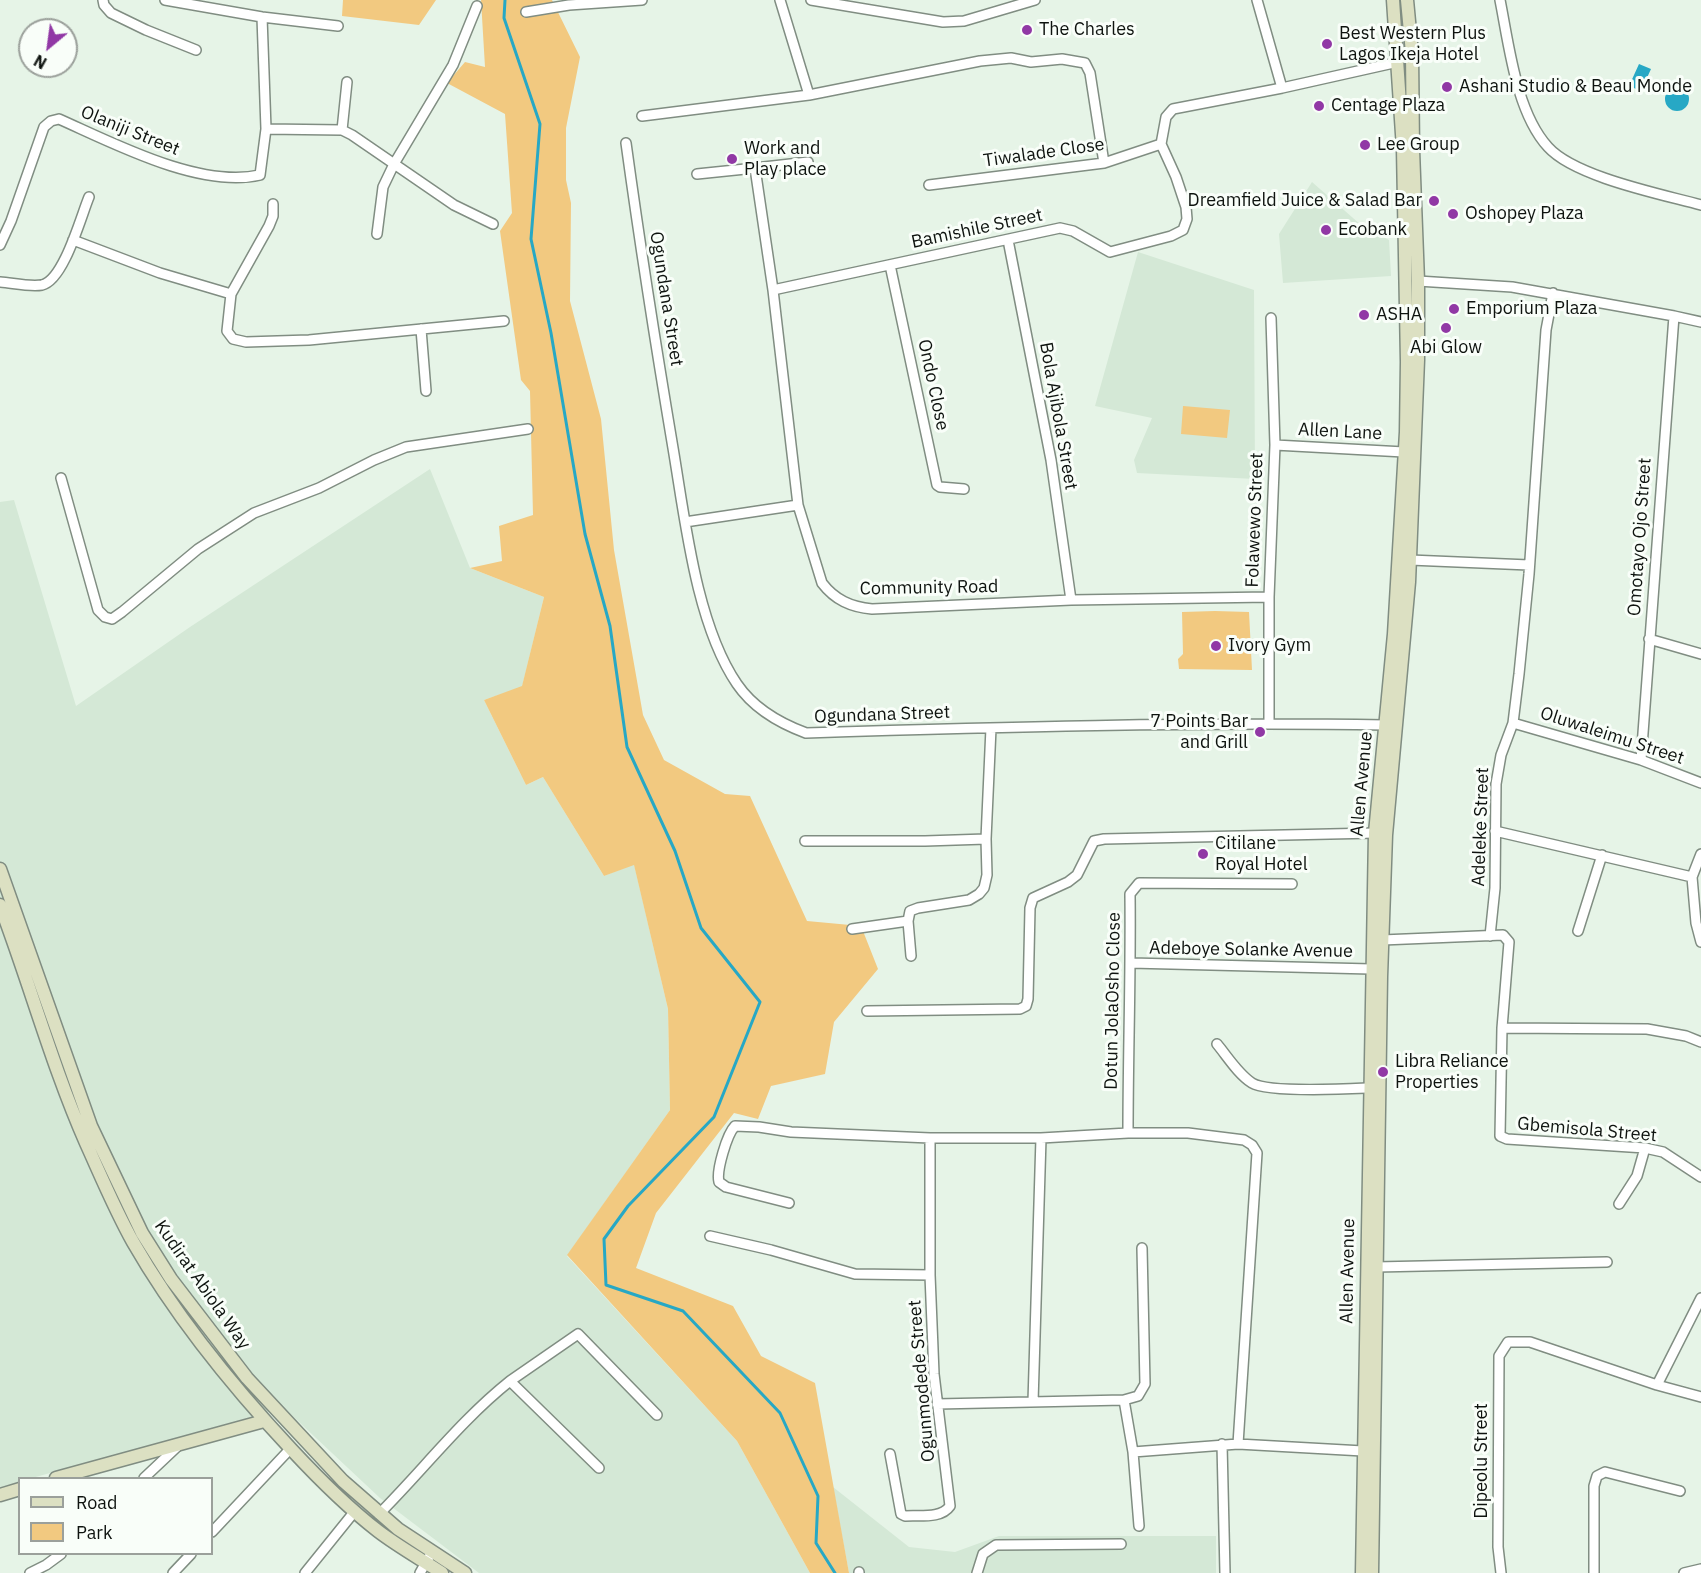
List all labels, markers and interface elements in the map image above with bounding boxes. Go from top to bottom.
north arrow [18,18,78,78]
place label: The Charles [1039,19,1135,41]
marker: The Charles [1020,23,1034,37]
place label: Best Western Plus Lagos Ikeja Hotel [1339,23,1486,66]
marker: Best Western Plus Lagos Ikeja Hotel [1320,37,1334,51]
text: N [30,50,50,74]
place label: Ashani Studio & Beau Monde [1459,76,1692,98]
marker: Ashani Studio & Beau Monde [1440,80,1454,94]
place label: Centage Plaza [1331,95,1445,117]
marker: Centage Plaza [1312,99,1326,113]
street label: Olaniji Street [77,101,183,161]
street label: Tiwalade Close [982,134,1106,172]
place label: Lee Group [1377,134,1460,156]
place label: Work and Play place [744,138,826,180]
marker: Lee Group [1358,138,1372,152]
marker: Work and Play place [725,152,739,166]
place label: Dreamfield Juice & Salad Bar [1188,190,1422,212]
marker: Dreamfield Juice & Salad Bar [1427,194,1441,208]
place label: Oshopey Plaza [1465,203,1584,225]
street label: Bamishile Street [909,205,1045,253]
marker: Oshopey Plaza [1446,207,1460,221]
place label: Ecobank [1338,219,1407,241]
marker: Ecobank [1319,223,1333,237]
street label: Ogundana Street [645,230,687,368]
place label: Emporium Plaza [1466,298,1597,320]
marker: Emporium Plaza [1447,302,1461,316]
place label: ASHA [1376,304,1422,326]
marker: ASHA [1357,308,1371,322]
marker: Abi Glow [1439,321,1453,335]
street label: Ondo Close [913,337,953,433]
place label: Abi Glow [1410,337,1482,359]
street label: Bola Ajibola Street [1034,340,1082,492]
street label: Allen Lane [1297,419,1383,445]
street label: Folawewo Street [1242,452,1268,588]
street label: Omotayo Ojo Street [1624,457,1656,617]
street label: Community Road [860,576,998,600]
place label: Ivory Gym [1228,635,1311,657]
marker: Ivory Gym [1209,639,1223,653]
street label: Ogundana Street [814,702,950,728]
street label: Oluwaleimu Street [1537,703,1687,769]
place label: 7 Points Bar and Grill [1150,711,1248,754]
marker: 7 Points Bar and Grill [1253,725,1267,739]
street label: Allen Avenue [1347,730,1377,838]
street label: Adeleke Street [1468,767,1494,887]
place label: Citilane Royal Hotel [1215,833,1308,876]
marker: Citilane Royal Hotel [1196,847,1210,861]
street label: Dotun JolaOsho Close [1101,912,1125,1090]
street label: Adeboye Solanke Avenue [1149,937,1353,963]
place label: Libra Reliance Properties [1395,1051,1509,1094]
marker: Libra Reliance Properties [1376,1065,1390,1079]
street label: Gbemisola Street [1516,1113,1658,1147]
street label: Kudirat Abiola Way [149,1216,255,1354]
street label: Allen Avenue [1336,1218,1360,1324]
street label: Ogunmodede Street [904,1299,940,1463]
street label: Dipeolu Street [1471,1403,1493,1519]
legend [18,1477,213,1555]
text: Road [76,1491,117,1514]
text: Park [76,1521,112,1544]

